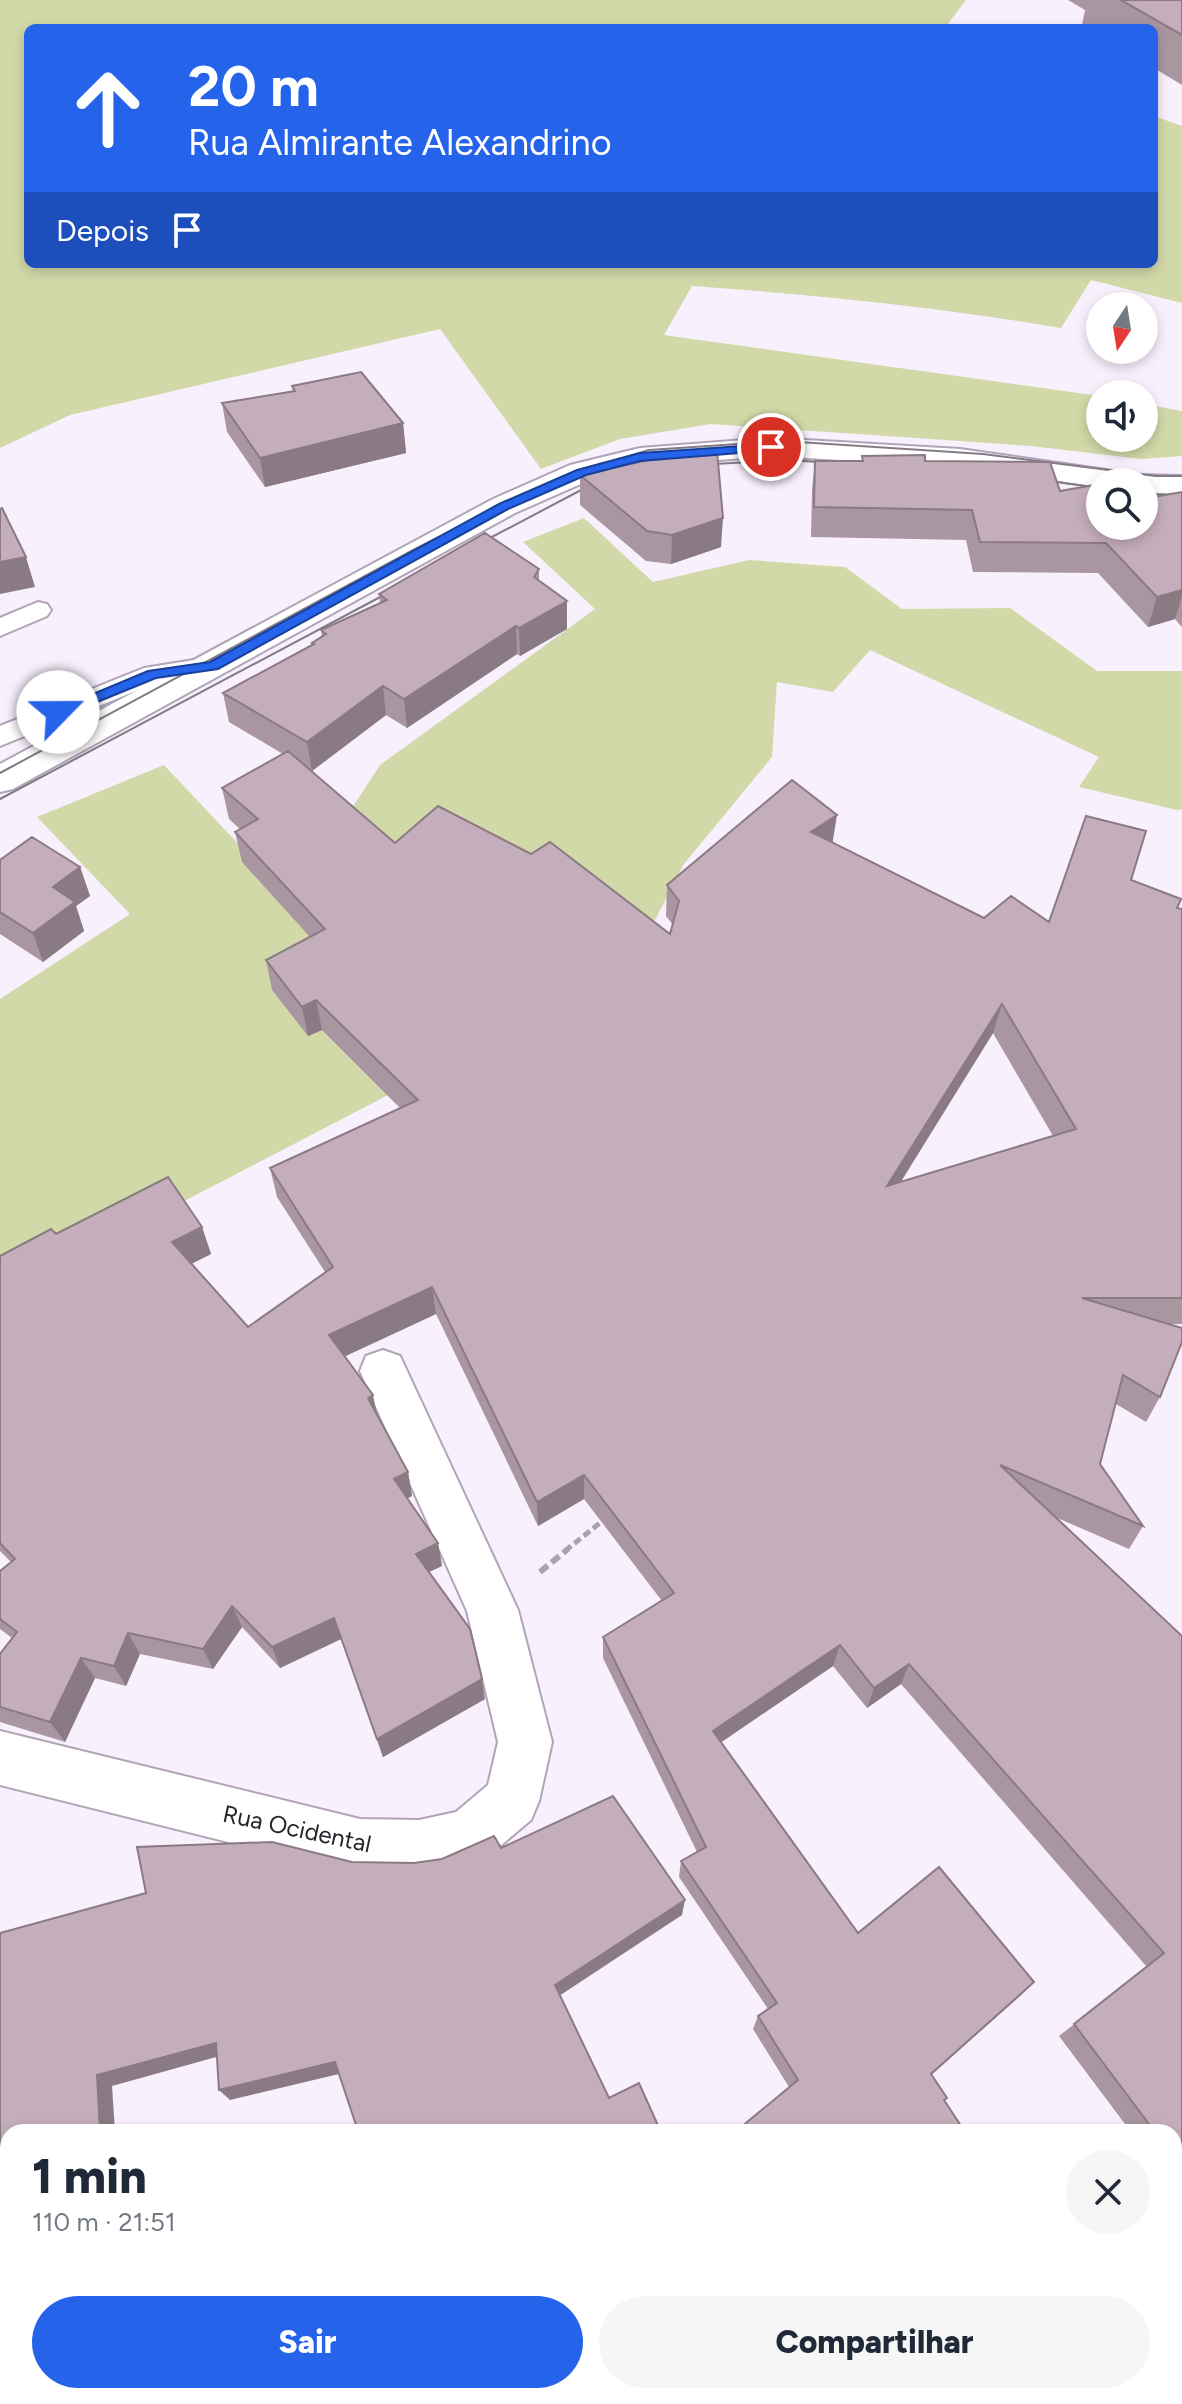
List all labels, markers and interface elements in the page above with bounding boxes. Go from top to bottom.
text: 20 m [188,53,319,120]
icon: ahead [56,56,160,160]
text: Rua Almirante Alexandrino [188,121,612,164]
icon: arrive [165,208,209,252]
text: Depois [56,212,149,249]
north arrow [1086,292,1158,364]
map controls [1086,292,1158,540]
button: sound [1086,380,1158,452]
pin [737,413,805,481]
icon: arrive [749,425,793,469]
button: search [1086,468,1158,540]
position arrow [16,670,100,754]
street label: Rua Ocidental [220,1799,374,1858]
text: 1 min [32,2147,147,2205]
button: close [1066,2150,1150,2234]
text: 110 m · 21:51 [32,2206,176,2238]
button: Sair [32,2296,583,2388]
button: Compartilhar [599,2296,1150,2388]

